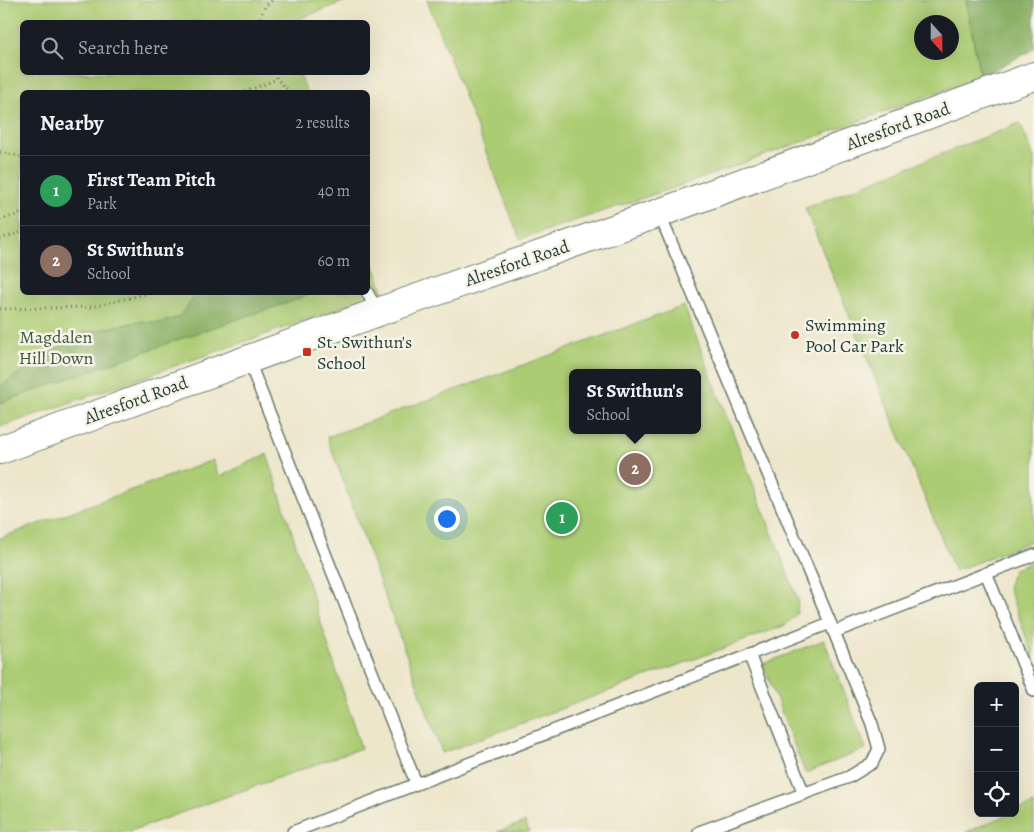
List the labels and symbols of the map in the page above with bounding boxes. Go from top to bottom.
north arrow [914,15,959,60]
street label: Alresford Road [842,96,953,156]
street label: Alresford Road [461,234,573,292]
place label: Swimming Pool Car Park [805,313,904,358]
park label: Magdalen Hill Down [19,325,93,370]
marker: Swimming Pool Car Park [789,329,801,341]
place label: St. Swithun's School [317,330,412,375]
marker: St. Swithun's School [301,346,313,358]
street label: Alresford Road [80,370,191,430]
pin: 2 [619,450,651,488]
pin: 1 [546,499,578,537]
your location [434,506,460,532]

